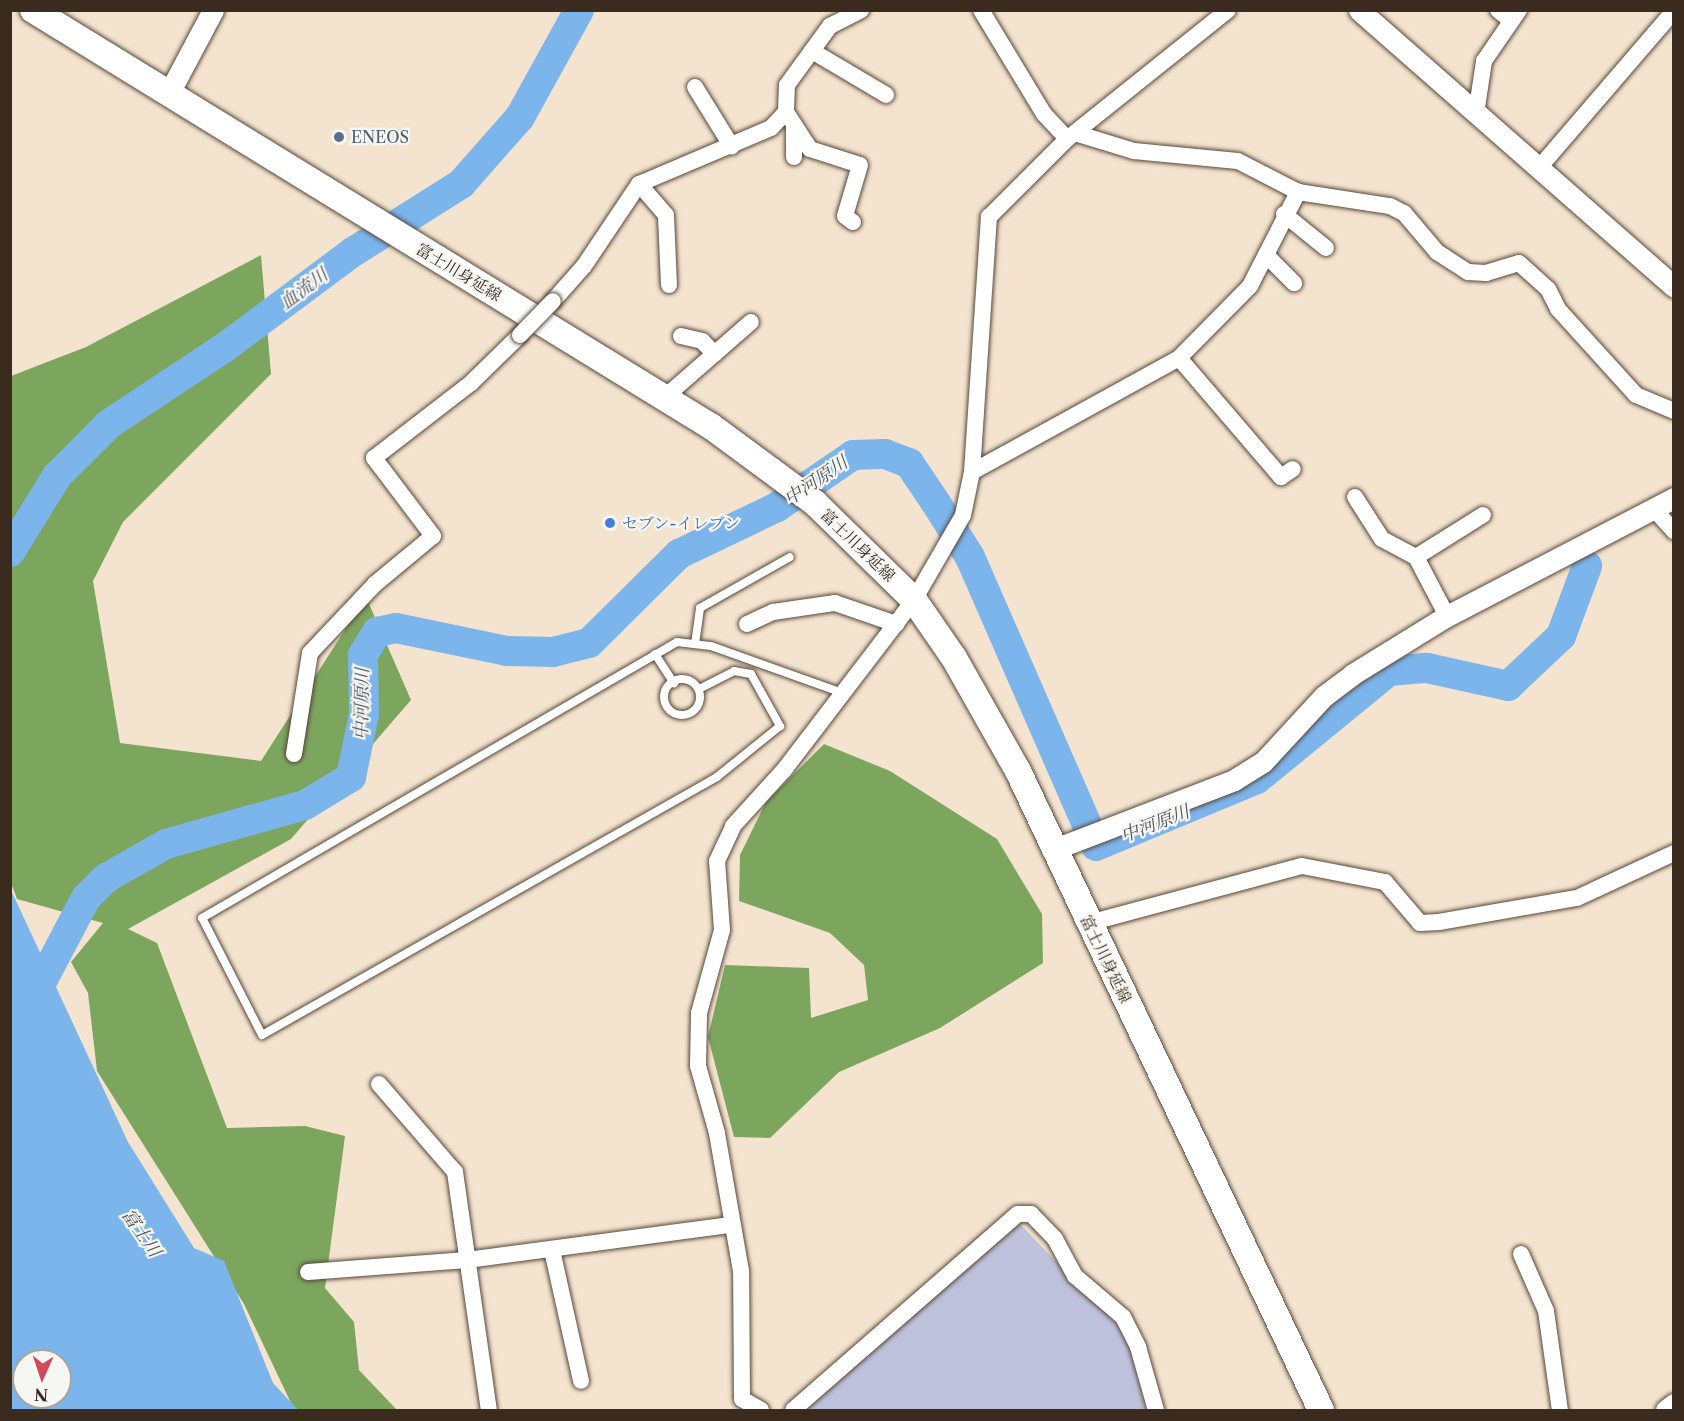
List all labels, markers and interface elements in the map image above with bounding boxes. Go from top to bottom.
place label: ENEOS [351,127,409,147]
marker: ENEOS [332,130,346,144]
street label: 富士川身延線 [413,239,505,305]
water label: 血流川 [276,264,332,314]
water label: 中河原川 [780,452,852,510]
street label: 富士川身延線 [817,505,899,585]
place label: セブン-イレブン [622,513,741,533]
marker: セブン-イレブン [603,516,617,530]
water label: 中河原川 [351,668,373,740]
water label: 中河原川 [1118,801,1192,847]
street label: 富士川身延線 [1076,912,1136,1006]
water label: 富士川 [117,1205,165,1261]
north arrow [12,1349,72,1409]
text: N [34,1385,49,1405]

